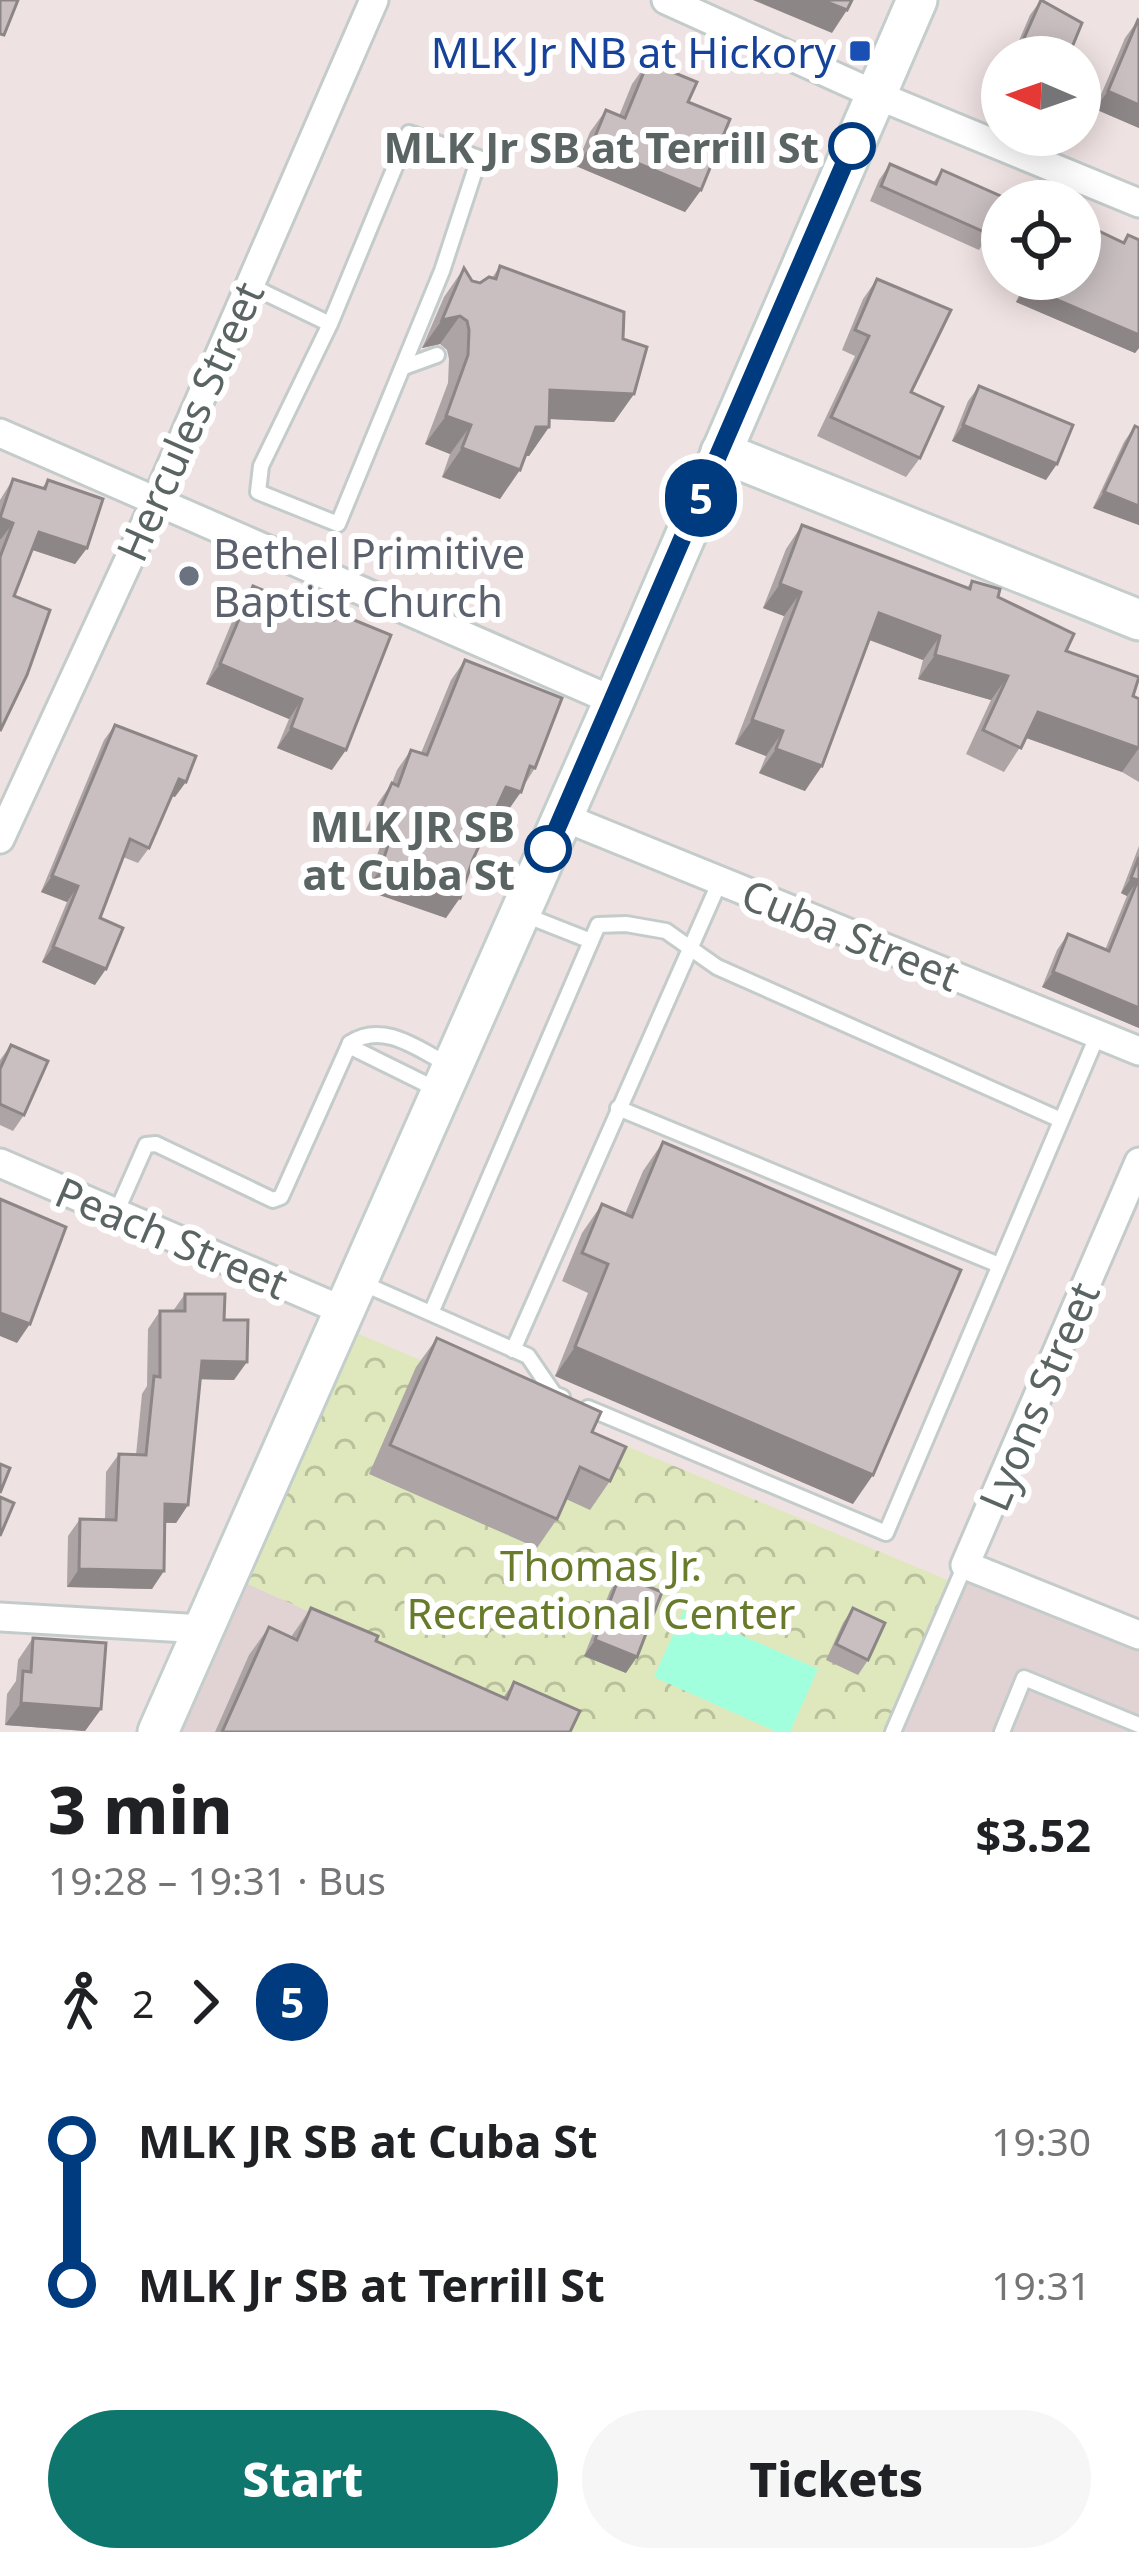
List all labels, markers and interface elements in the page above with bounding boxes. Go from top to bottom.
place label: MLK Jr NB at Hickory [431,23,837,80]
north arrow [981,36,1101,156]
map controls [981,36,1101,300]
marker: MLK Jr NB at Hickory [847,38,873,64]
place label: MLK Jr SB at Terrill St [383,118,819,175]
marker: MLK Jr SB at Terrill St [830,124,874,168]
button: locate [981,180,1101,300]
street label: Hercules Street [102,272,276,570]
line badge: 5 [662,459,740,537]
text: 5 [689,469,713,526]
place label: Bethel Primitive Baptist Church [213,524,525,629]
marker: Bethel Primitive Baptist Church [176,563,202,589]
place label: MLK JR SB at Cuba St [302,797,515,902]
marker: MLK JR SB at Cuba St [526,827,570,871]
street label: Cuba Street [734,864,968,1004]
street label: Peach Street [47,1163,297,1311]
street label: Lyons Street [964,1273,1112,1519]
park label: Thomas Jr. Recreational Center [407,1536,795,1641]
text: 3 min [48,1763,232,1853]
text: $3.52 [975,1804,1091,1865]
text: 19:28 – 19:31 · Bus [48,1853,386,1906]
icon: walk [48,1969,114,2035]
icon: forward [172,1969,238,2035]
text: 5 [280,1973,304,2030]
text: 2 [132,1976,154,2029]
text: MLK JR SB at Cuba St [138,2110,597,2171]
text: 19:30 [991,2114,1091,2167]
text: MLK Jr SB at Terrill St [138,2254,605,2315]
text: 19:31 [991,2258,1091,2311]
button: Start [48,2410,558,2548]
button: Tickets [582,2410,1091,2548]

